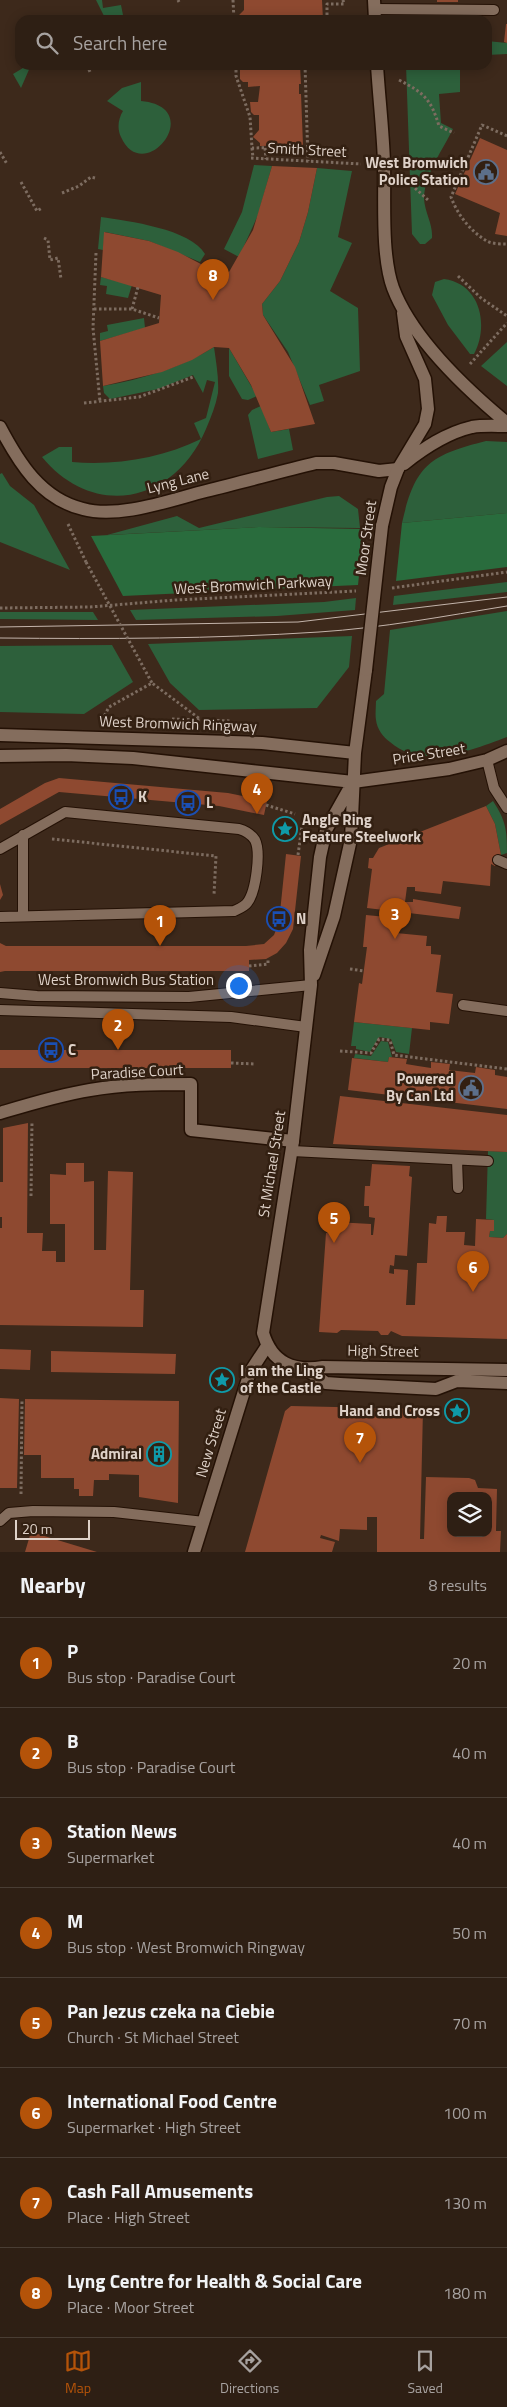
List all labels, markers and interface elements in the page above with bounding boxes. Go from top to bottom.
search box [15,15,492,70]
text: Search here [73,28,167,57]
icon: search [33,29,61,57]
street label: Smith Street [267,136,348,163]
place label: West Bromwich Police Station [365,151,468,191]
public building icon: West Bromwich Police Station [473,159,499,185]
pin: 8 [197,259,229,300]
street label: Lyng Lane [144,462,211,499]
street label: Moor Street [349,498,382,577]
street label: West Bromwich Parkway [173,569,333,600]
street label: West Bromwich Ringway [99,709,257,738]
street label: Price Street [391,736,468,771]
pin: 4 [241,773,273,814]
bus stop icon: K [108,784,134,810]
place label: K [138,785,147,808]
bus stop icon: L [175,790,201,816]
place label: L [206,791,213,814]
place label: Angle Ring Feature Steelwork [302,808,421,848]
place icon: Angle Ring Feature Steelwork [272,816,298,842]
pin: 3 [379,898,411,939]
pin: 1 [144,905,176,946]
bus stop icon: N [266,906,292,932]
place label: N [296,907,306,930]
street label: West Bromwich Bus Station [38,968,214,991]
your location [226,973,252,999]
pin: 2 [102,1009,134,1050]
bus stop icon: C [38,1037,64,1063]
place label: C [68,1038,76,1061]
street label: Paradise Court [90,1058,184,1085]
place label: Powered By Can Ltd [386,1067,454,1107]
public building icon: Powered By Can Ltd [458,1075,484,1101]
street label: St Michael Street [252,1108,291,1219]
pin: 5 [318,1202,350,1243]
pin: 6 [457,1251,489,1292]
street label: High Street [347,1338,420,1363]
place label: I am the Ling of the Castle [240,1359,323,1399]
place icon: I am the Ling of the Castle [209,1367,235,1393]
place icon: Hand and Cross [444,1398,470,1424]
place label: Hand and Cross [339,1399,440,1422]
street label: New Street [189,1405,232,1480]
pin: 7 [344,1422,376,1463]
building icon: Admiral [146,1441,172,1467]
place label: Admiral [91,1442,142,1465]
map controls [447,1492,492,1537]
button: layers [447,1492,492,1537]
scale bar [15,1517,90,1540]
text: 20 m [22,1518,52,1539]
text: Nearby [20,1569,85,1601]
text: 8 results [428,1573,487,1597]
text: P [67,1636,78,1665]
text: 1 [32,1651,40,1675]
text: 20 m [452,1651,487,1675]
text: Bus stop · Paradise Court [67,1665,235,1689]
text: B [67,1726,79,1755]
text: 2 [32,1741,40,1765]
text: 40 m [452,1741,487,1765]
text: Bus stop · Paradise Court [67,1755,235,1779]
text: Station News [67,1816,177,1845]
text: 3 [32,1831,40,1855]
text: 40 m [452,1831,487,1855]
text: Supermarket [67,1845,154,1869]
text: M [67,1906,83,1935]
text: 4 [32,1921,40,1945]
text: 50 m [452,1921,487,1945]
text: Bus stop · West Bromwich Ringway [67,1935,305,1959]
text: Pan Jezus czeka na Ciebie [67,1996,275,2025]
text: 5 [32,2011,40,2035]
text: 70 m [452,2011,487,2035]
text: Church · St Michael Street [67,2025,239,2049]
text: International Food Centre [67,2086,277,2115]
text: 6 [32,2101,40,2125]
text: 100 m [443,2101,487,2125]
text: Supermarket · High Street [67,2115,241,2139]
text: Cash Fall Amusements [67,2176,253,2205]
text: 7 [32,2191,40,2215]
text: 130 m [443,2191,487,2215]
text: Place · High Street [67,2205,190,2229]
text: Lyng Centre for Health & Social Care [67,2266,362,2295]
text: 8 [32,2281,40,2305]
text: 180 m [443,2281,487,2305]
text: Place · Moor Street [67,2295,194,2319]
tab: Map [64,2347,92,2398]
tab: Directions [220,2347,279,2398]
tab: Saved [407,2347,443,2398]

